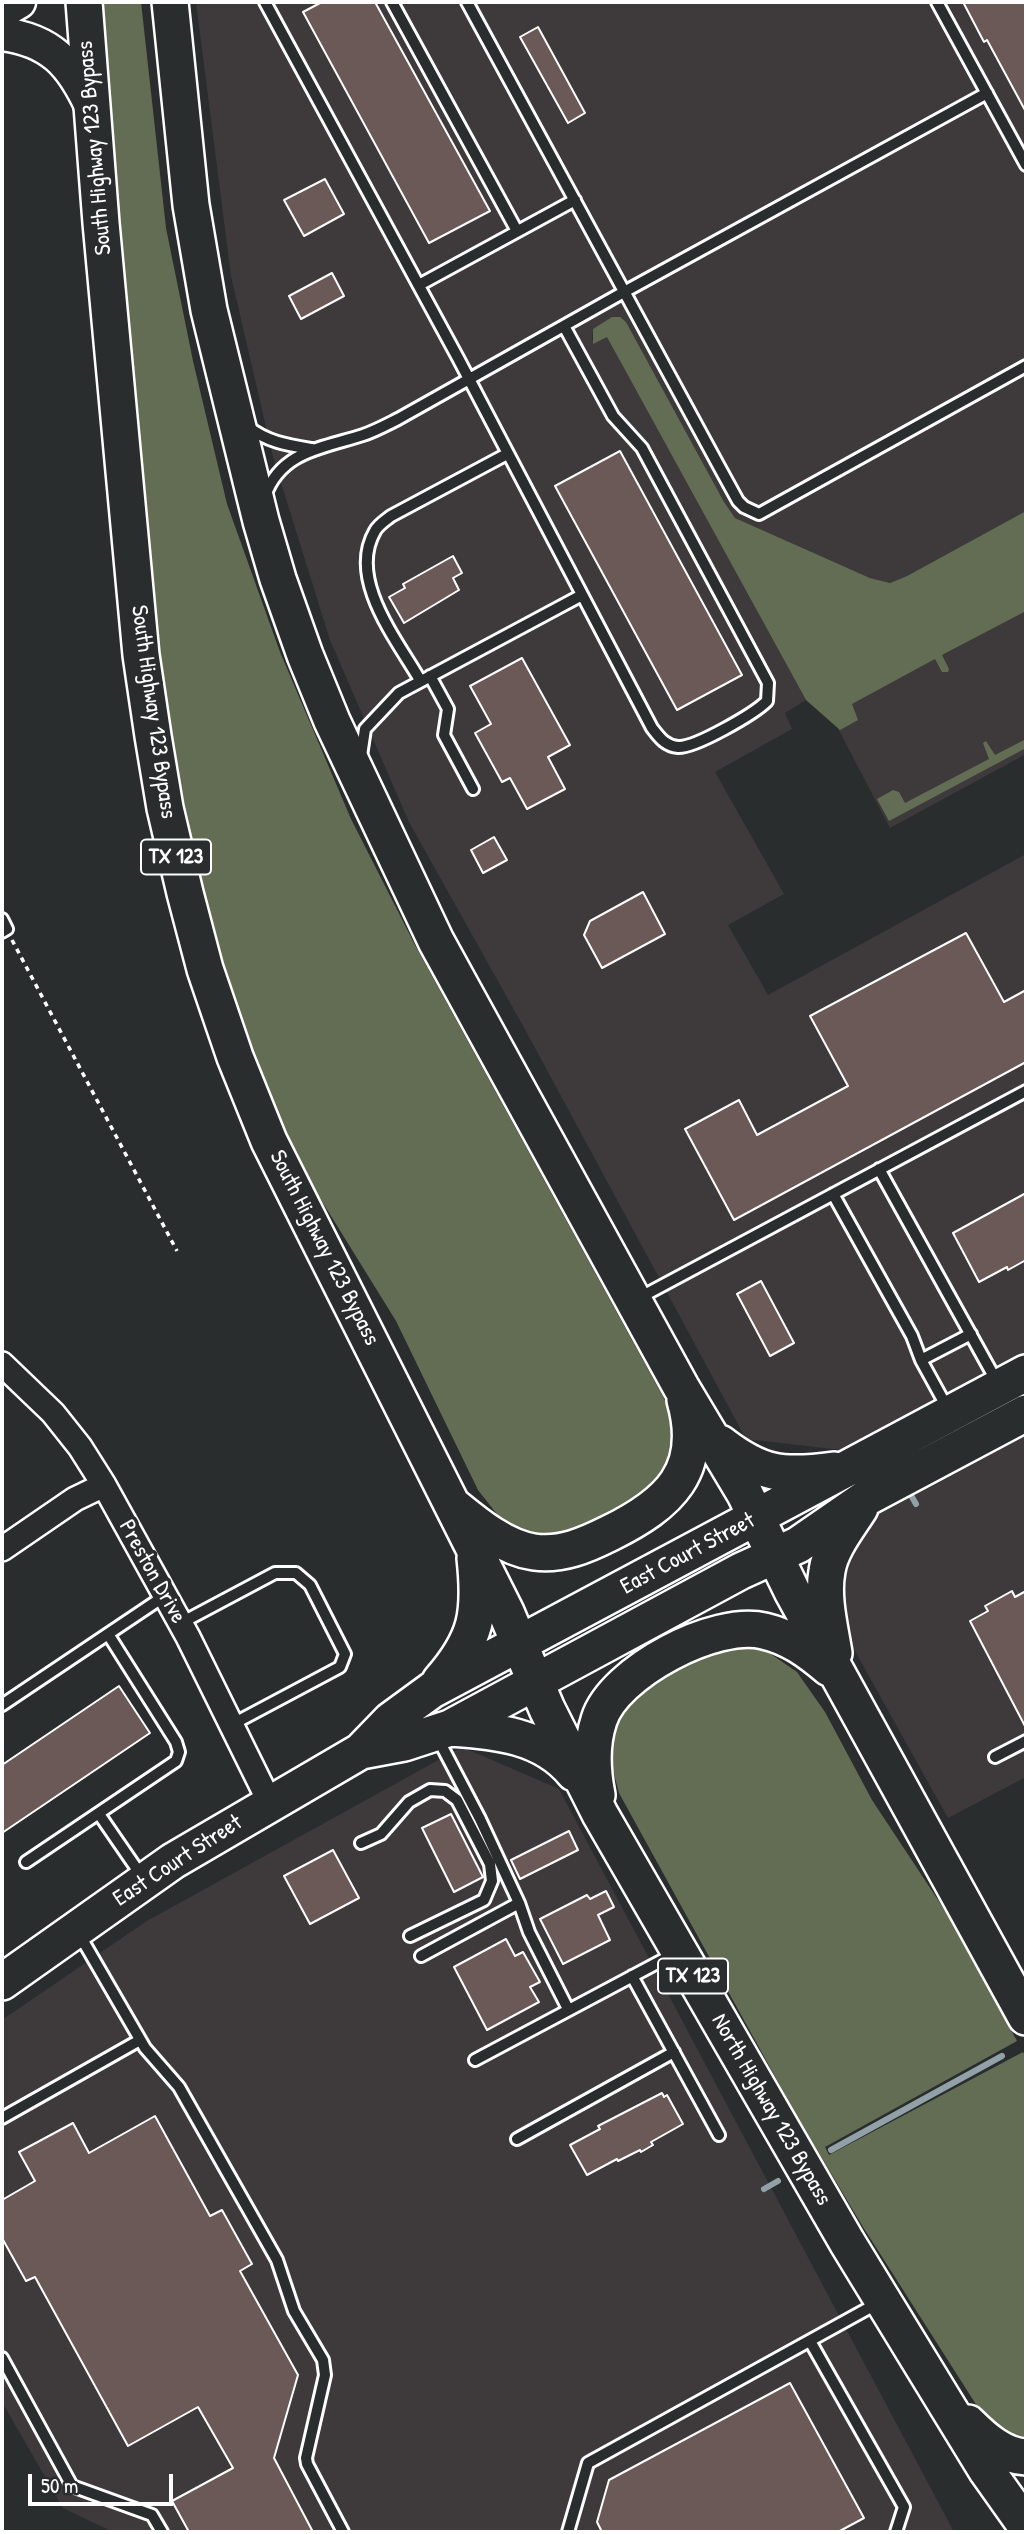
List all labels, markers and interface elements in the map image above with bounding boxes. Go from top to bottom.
street label: South Highway 123 Bypass [72,40,118,256]
street label: South Highway 123 Bypass [124,604,182,820]
road number: TX 123 [141,840,211,874]
street label: South Highway 123 Bypass [263,1146,385,1350]
street label: East Court Street [616,1507,760,1601]
street label: Preston Drive [112,1515,192,1629]
street label: East Court Street [108,1809,248,1913]
road number: TX 123 [658,1958,728,1994]
street label: North Highway 123 Bypass [705,2009,837,2211]
scale bar [32,2460,177,2504]
text: 50 m [41,2471,78,2500]

